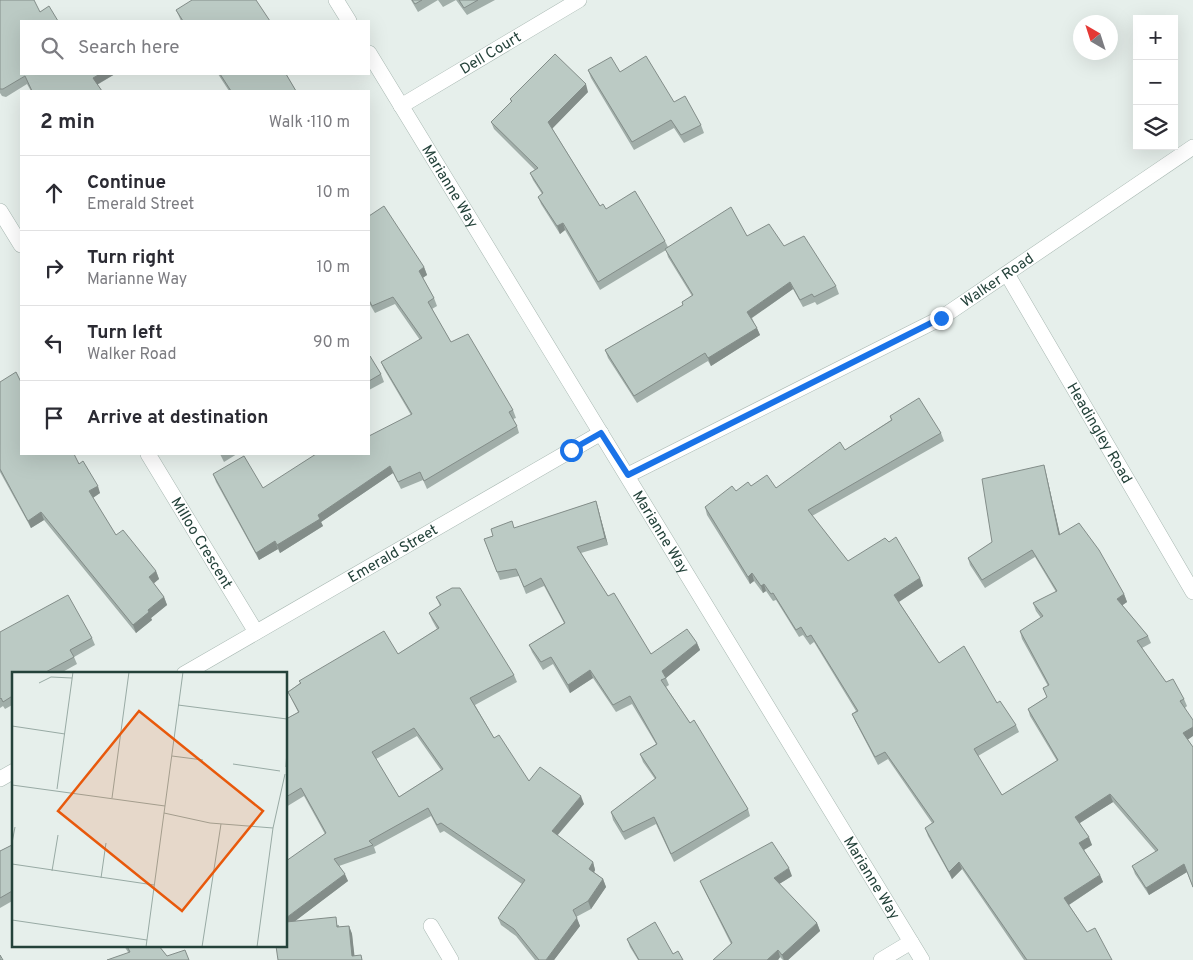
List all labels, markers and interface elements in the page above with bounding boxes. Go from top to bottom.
north arrow [1073,15,1118,60]
map controls [1133,15,1178,150]
button: + [1133,15,1178,60]
search box [20,20,370,75]
street label: Dell Court [457,29,525,80]
icon: search [38,34,66,62]
text: Search here [78,36,180,60]
button: − [1133,60,1178,105]
button: layers [1133,105,1178,150]
text: 2 min [40,109,95,136]
text: Walk · 110 m [269,113,350,133]
street label: Marianne Way [416,142,482,232]
text: Continue [87,171,166,195]
icon: ahead [40,179,68,207]
text: 10 m [316,183,350,203]
text: Emerald Street [87,195,194,215]
text: Turn right [87,246,175,270]
street label: Walker Road [958,250,1038,313]
icon: right [40,254,68,282]
text: 10 m [316,258,350,278]
text: Marianne Way [87,270,187,290]
route end [930,307,953,330]
text: Turn left [87,321,163,345]
icon: left [40,329,68,357]
text: 90 m [313,333,350,353]
text: Walker Road [87,345,176,365]
street label: Headingley Road [1062,380,1136,488]
icon: arrive [40,404,68,432]
text: Arrive at destination [87,406,268,430]
route start [560,439,583,462]
street label: Marianne Way [627,488,692,578]
street label: Milloo Crescent [166,494,236,593]
street label: Emerald Street [345,521,442,588]
inset map [12,672,288,948]
street label: Marianne Way [838,833,903,924]

